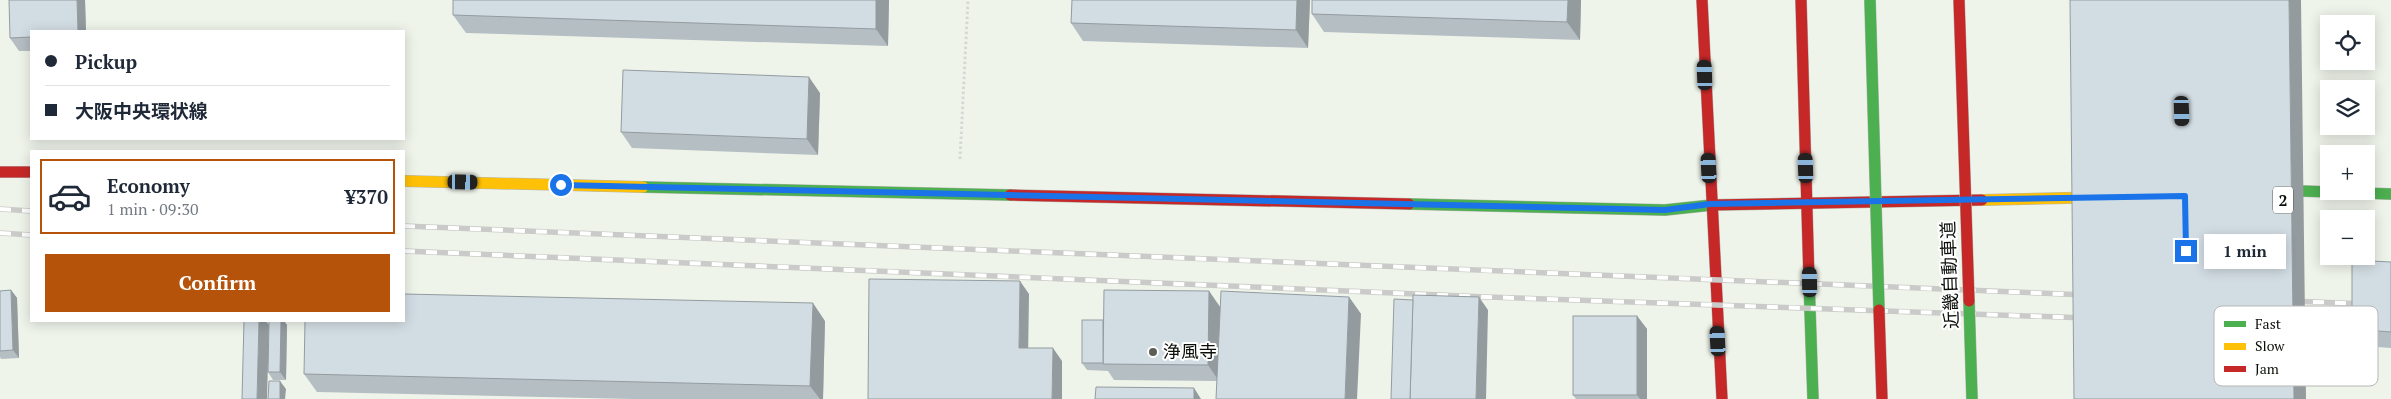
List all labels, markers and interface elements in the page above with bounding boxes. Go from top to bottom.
map controls [2320,15,2375,265]
button: locate [2320,15,2375,70]
text: Pickup [75,49,137,74]
car [1696,60,1713,90]
button: layers [2320,80,2375,135]
car [2173,96,2190,126]
text: 大阪中央環状線 [75,98,208,123]
button: + [2320,145,2375,200]
car [1700,153,1717,183]
car [1797,153,1814,183]
text: Economy [107,173,190,198]
icon: car [47,174,92,219]
car [447,174,478,190]
route start [550,174,572,196]
text: ¥370 [345,184,388,209]
road number: 2 [2273,186,2293,214]
text: 1 min · 09:30 [107,198,199,220]
button: − [2320,210,2375,265]
street label: 近畿自動車道 [1935,221,1963,329]
callout: 1 min [2204,234,2286,268]
route end [2175,240,2197,262]
text: 1 min [2223,240,2267,262]
button: Confirm [45,254,390,312]
car [1802,267,1817,297]
legend [2214,306,2378,386]
text: Fast [2255,314,2282,333]
car [1709,326,1726,356]
text: Slow [2255,336,2285,355]
place label: 浄風寺 [1163,339,1217,363]
marker: 浄風寺 [1147,346,1159,358]
text: Jam [2255,359,2279,378]

